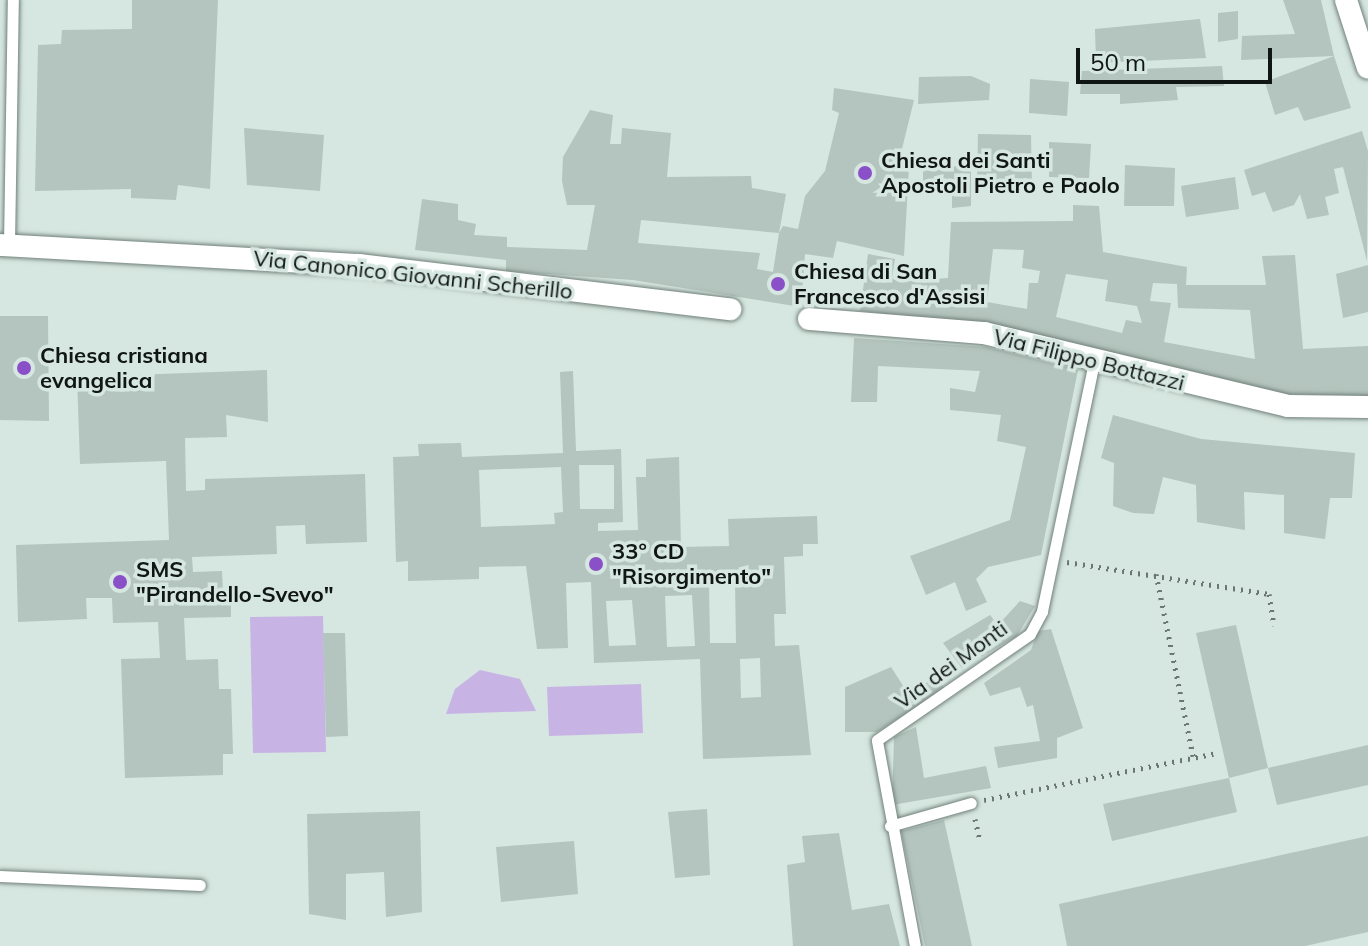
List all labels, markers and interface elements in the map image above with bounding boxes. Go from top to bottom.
scale bar [1080,32,1276,82]
text: 50 m [1090,47,1146,77]
place label: Chiesa dei Santi Apostoli Pietro e Paolo [881,147,1120,198]
marker: Chiesa dei Santi Apostoli Pietro e Paolo [856,164,874,182]
street label: Via Canonico Giovanni Scherillo [252,245,574,305]
place label: Chiesa di San Francesco d'Assisi [794,258,986,310]
marker: Chiesa di San Francesco d'Assisi [769,275,787,293]
street label: Via Filippo Bottazzi [991,323,1187,397]
place label: Chiesa cristiana evangelica [40,342,208,394]
marker: Chiesa cristiana evangelica [15,359,33,377]
place label: 33° CD "Risorgimento" [612,538,771,590]
marker: 33° CD "Risorgimento" [587,555,605,573]
place label: SMS "Pirandello-Svevo" [136,556,334,608]
marker: SMS "Pirandello-Svevo" [111,573,129,591]
street label: Via dei Monti [889,615,1013,715]

